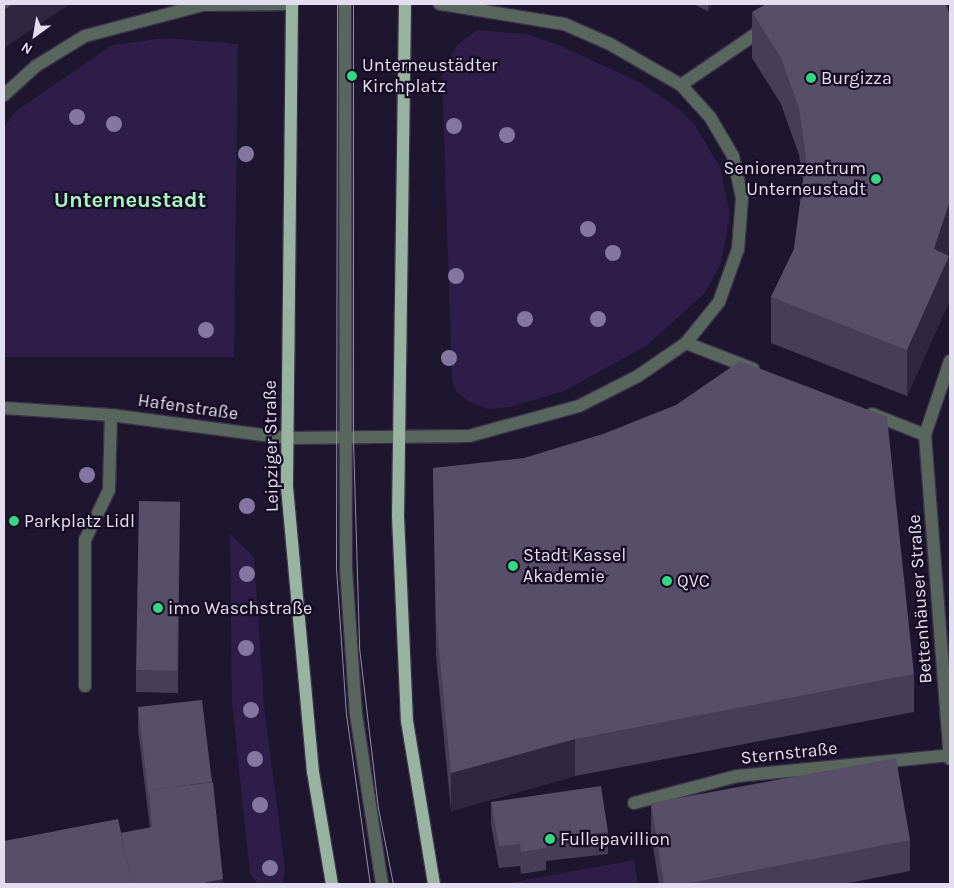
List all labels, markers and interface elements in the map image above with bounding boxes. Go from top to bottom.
north arrow [10,10,60,60]
text: N [18,38,36,58]
place label: Unterneustädter Kirchplatz [362,55,497,98]
place label: Burgizza [821,67,892,89]
marker: Unterneustädter Kirchplatz [346,70,358,82]
marker: Burgizza [805,72,817,84]
place label: Seniorenzentrum Unterneustadt [724,158,866,200]
marker: Seniorenzentrum Unterneustadt [870,173,882,185]
district label: Unterneustadt [54,188,206,214]
street label: Leipziger Straße [259,380,283,512]
street label: Hafenstraße [136,389,240,425]
place label: Parkplatz Lidl [24,510,135,532]
street label: Bettenhäuser Straße [903,514,937,684]
marker: Parkplatz Lidl [8,515,20,527]
place label: Stadt Kassel Akademie [523,545,626,588]
marker: Stadt Kassel Akademie [507,560,519,572]
place label: QVC [677,570,710,592]
marker: QVC [661,575,673,587]
place label: imo Waschstraße [168,597,312,619]
marker: imo Waschstraße [152,602,164,614]
street label: Sternstraße [740,737,838,769]
place label: Fullepavillion [560,828,670,850]
marker: Fullepavillion [544,833,556,845]

